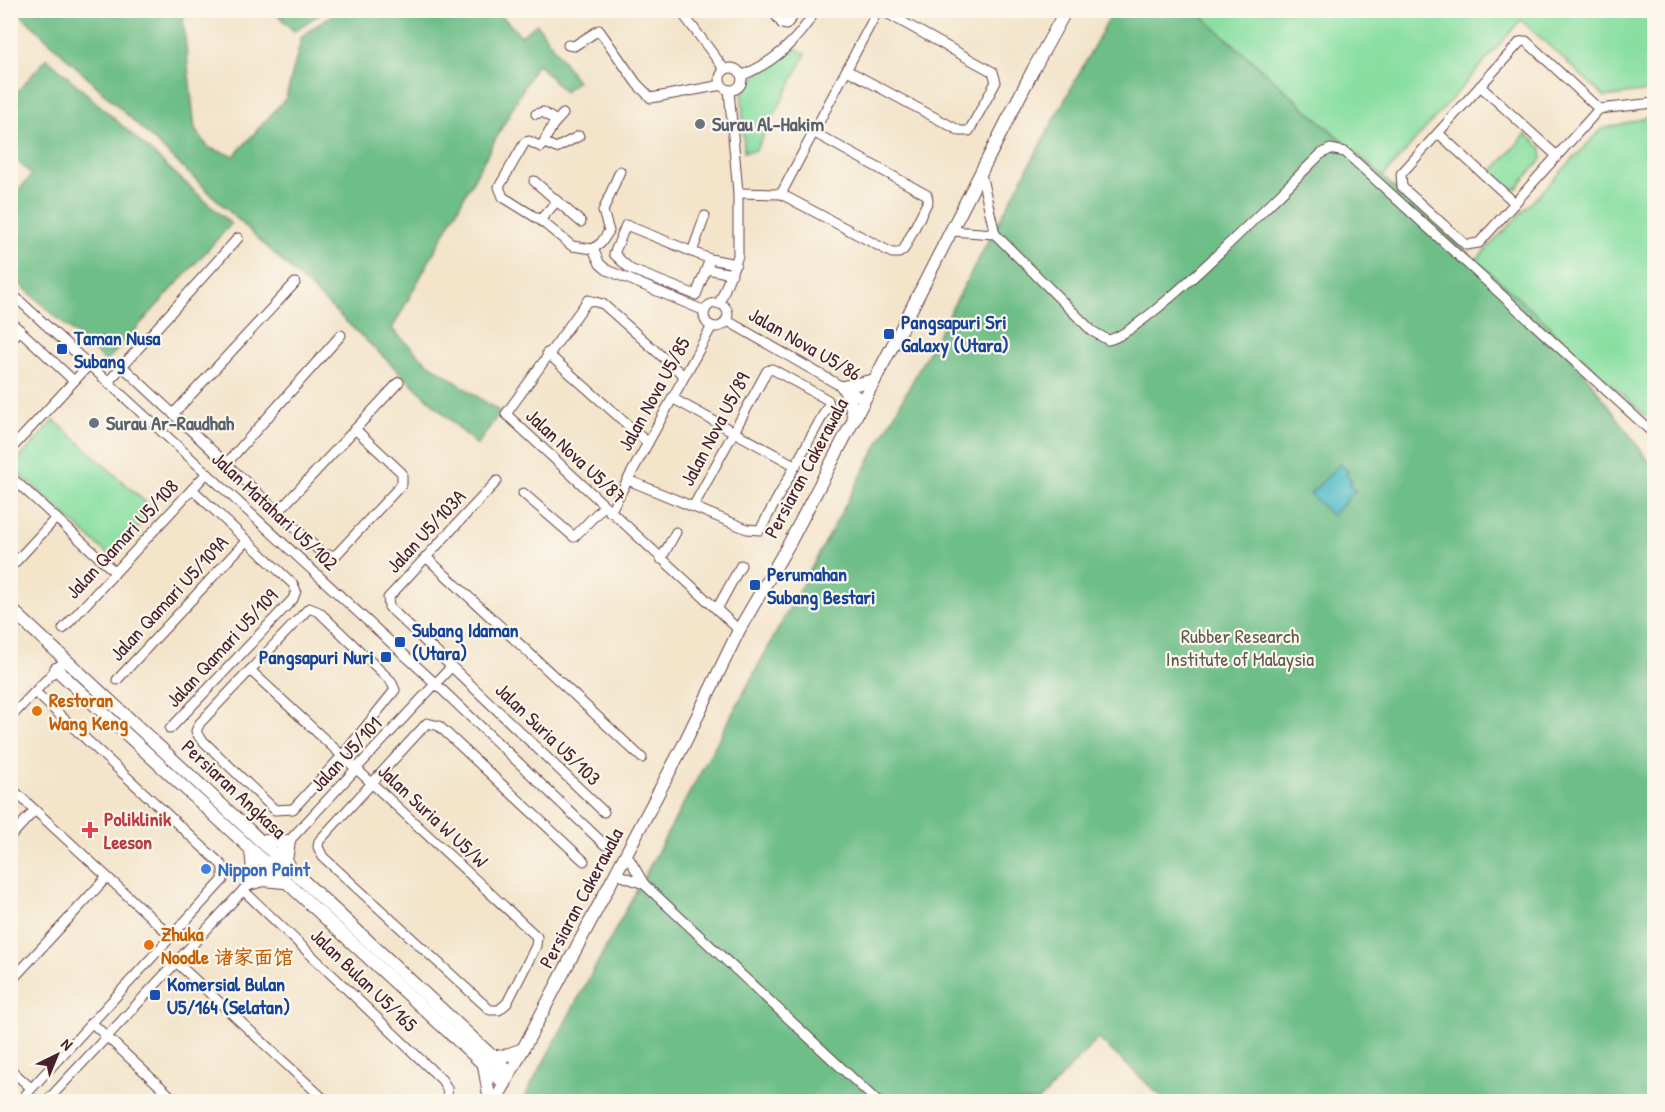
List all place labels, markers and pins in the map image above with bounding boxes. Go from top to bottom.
place label: Surau Al-Hakim [712,110,824,137]
marker: Surau Al-Hakim [693,117,707,131]
place label: Pangsapuri Sri Galaxy (Utara) [901,308,1009,359]
place label: Taman Nusa Subang [73,324,161,375]
marker: Pangsapuri Sri Galaxy (Utara) [882,327,896,341]
marker: Taman Nusa Subang [55,342,69,356]
place label: Surau Ar-Raudhah [106,409,235,436]
marker: Surau Ar-Raudhah [87,416,101,430]
place label: Perumahan Subang Bestari [767,560,876,611]
marker: Perumahan Subang Bestari [748,578,762,592]
place label: Subang Idaman (Utara) [412,616,519,666]
marker: Subang Idaman (Utara) [393,635,407,649]
place label: Pangsapuri Nuri [259,643,374,671]
marker: Pangsapuri Nuri [379,650,393,664]
place label: Restoran Wang Keng [49,686,128,737]
marker: Restoran Wang Keng [30,704,44,718]
place label: Poliklinik Leeson [104,805,172,855]
marker: Poliklinik Leeson [81,821,99,839]
place label: Nippon Paint [218,855,311,883]
marker: Nippon Paint [199,862,213,876]
place label: Zhuka Noodle 诸家面馆 [161,920,293,970]
marker: Zhuka Noodle 诸家面馆 [142,938,156,952]
place label: Komersial Bulan U5/164 (Selatan) [167,970,290,1020]
marker: Komersial Bulan U5/164 (Selatan) [148,988,162,1002]

